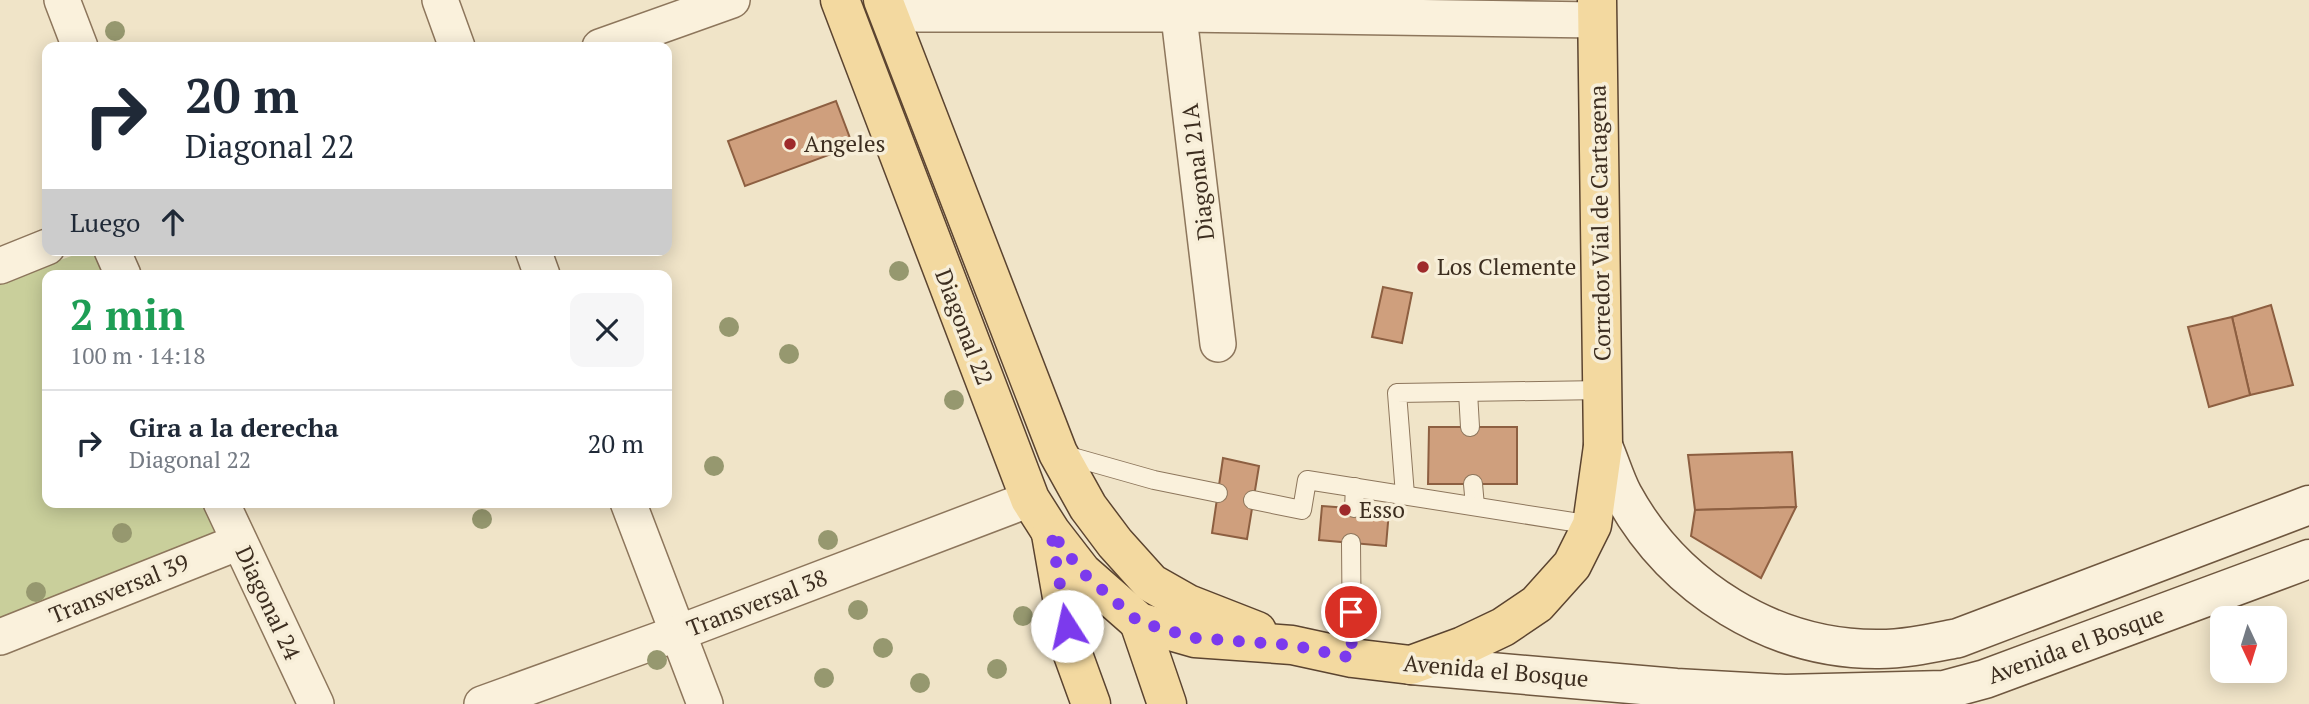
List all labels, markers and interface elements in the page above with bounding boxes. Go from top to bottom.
text: 20 m [185,62,299,127]
icon: right [70,70,161,161]
street label: Corredor Vial de Cartagena [1582,84,1617,362]
street label: Diagonal 21A [1174,102,1221,242]
text: Diagonal 22 [185,125,355,167]
place label: Angeles [804,128,886,159]
marker: Angeles [782,136,798,152]
icon: ahead [154,203,192,241]
text: Luego [70,205,140,239]
place label: Los Clemente [1437,251,1576,282]
marker: Los Clemente [1415,259,1431,275]
street label: Diagonal 22 [928,264,1001,389]
text: 2 min [70,286,185,342]
button: close [570,293,644,367]
text: 100 m · 14:18 [70,340,205,371]
text: Gira a la derecha [129,410,339,444]
icon: right [70,424,108,462]
text: 20 m [588,426,644,460]
text: Diagonal 22 [129,444,251,475]
place label: Esso [1359,494,1405,525]
marker: Esso [1337,502,1353,518]
street label: Diagonal 24 [229,541,309,665]
street label: Transversal 39 [44,546,193,631]
street label: Transversal 38 [682,562,831,644]
pin [1321,582,1381,642]
position arrow [1030,589,1104,663]
icon: arrive [1332,593,1370,631]
street label: Avenida el Bosque [1983,598,2168,691]
north arrow [2210,606,2287,682]
map controls [2210,606,2287,683]
street label: Avenida el Bosque [1402,647,1590,694]

